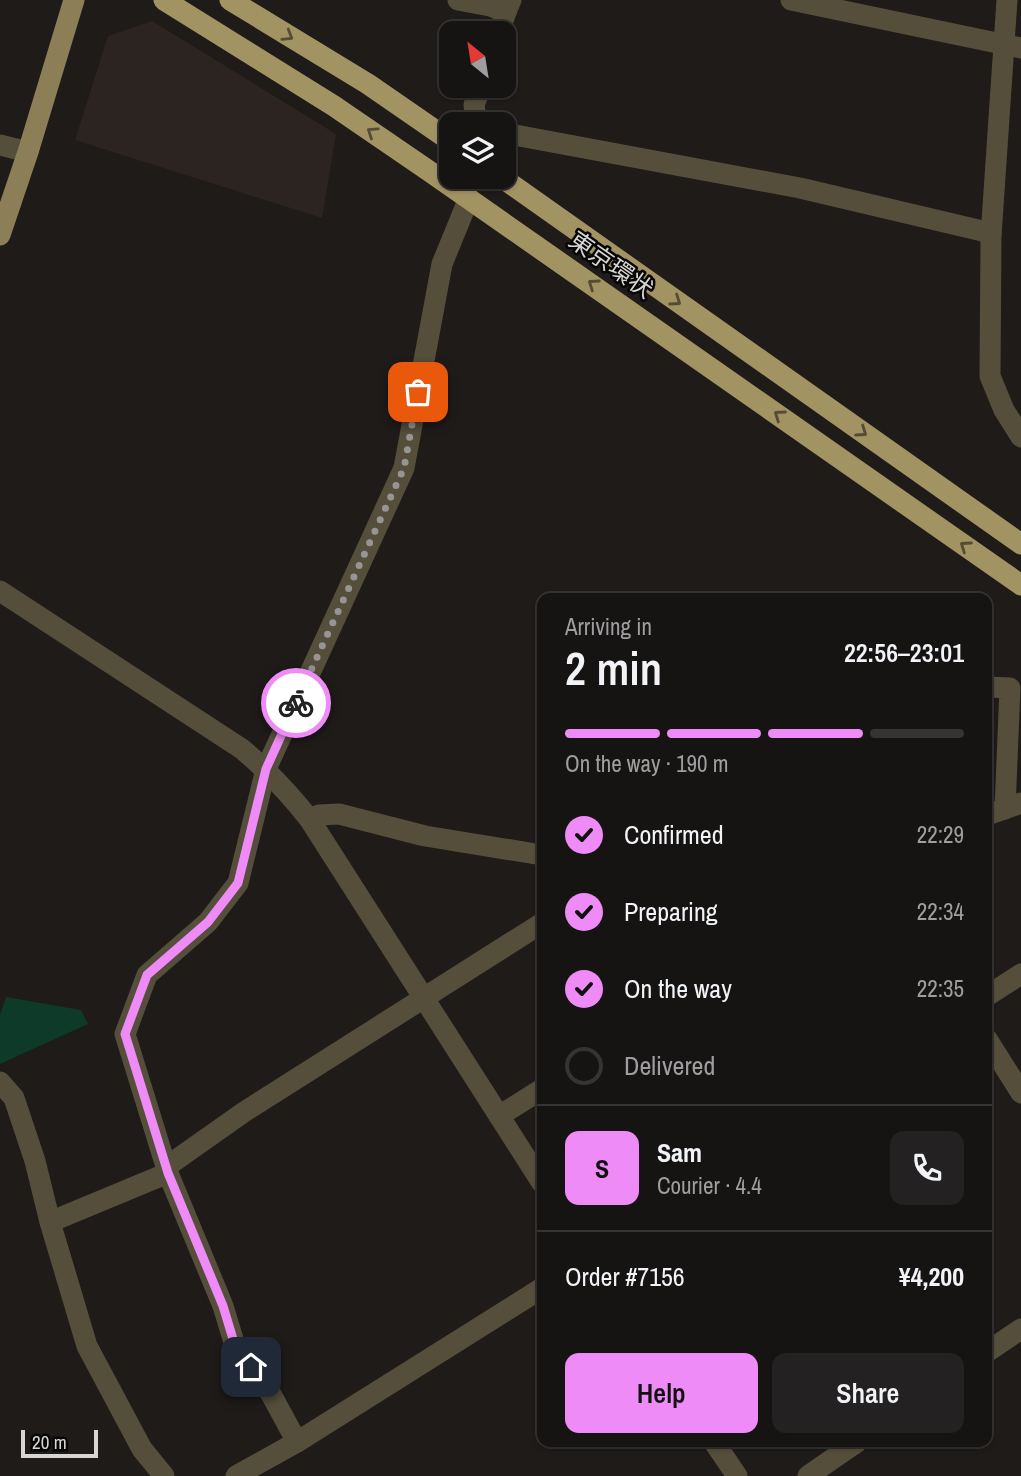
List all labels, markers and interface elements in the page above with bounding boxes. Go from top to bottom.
north arrow [439,21,516,98]
map controls [439,21,516,189]
one-way arrow [281,27,294,40]
button: layers [439,112,516,189]
one-way arrow [367,128,380,140]
street label: 東京環状 [563,224,660,305]
one-way arrow [588,280,601,292]
one-way arrow [668,293,681,305]
pin [388,362,448,422]
icon: bag [399,373,437,411]
one-way arrow [774,411,787,423]
one-way arrow [854,424,867,436]
one-way arrow [960,542,973,554]
text: Arriving in [565,611,652,642]
text: 22:56–23:01 [844,635,964,670]
text: 2 min [565,637,662,699]
courier [261,668,331,738]
icon: bike [277,684,315,722]
text: On the way · 190 m [565,748,729,779]
icon: check [565,816,603,854]
text: Confirmed [624,817,724,852]
text: 22:29 [917,819,964,850]
icon: check [565,893,603,931]
text: Preparing [624,894,718,929]
text: 22:34 [917,896,964,927]
icon: check [565,970,603,1008]
text: On the way [624,971,732,1006]
text: 22:35 [917,973,964,1004]
text: Delivered [624,1048,715,1083]
button: phone [890,1131,964,1205]
text: Sam [657,1135,702,1170]
text: S [595,1151,609,1186]
text: Courier · 4.4 [657,1170,762,1201]
text: Order #7156 [565,1259,685,1294]
text: ¥4,200 [899,1259,964,1294]
pin [221,1337,281,1397]
icon: home [232,1348,270,1386]
button: Help [565,1353,758,1433]
button: Share [772,1353,964,1433]
scale bar [21,1427,98,1459]
text: 20 m [32,1429,67,1455]

